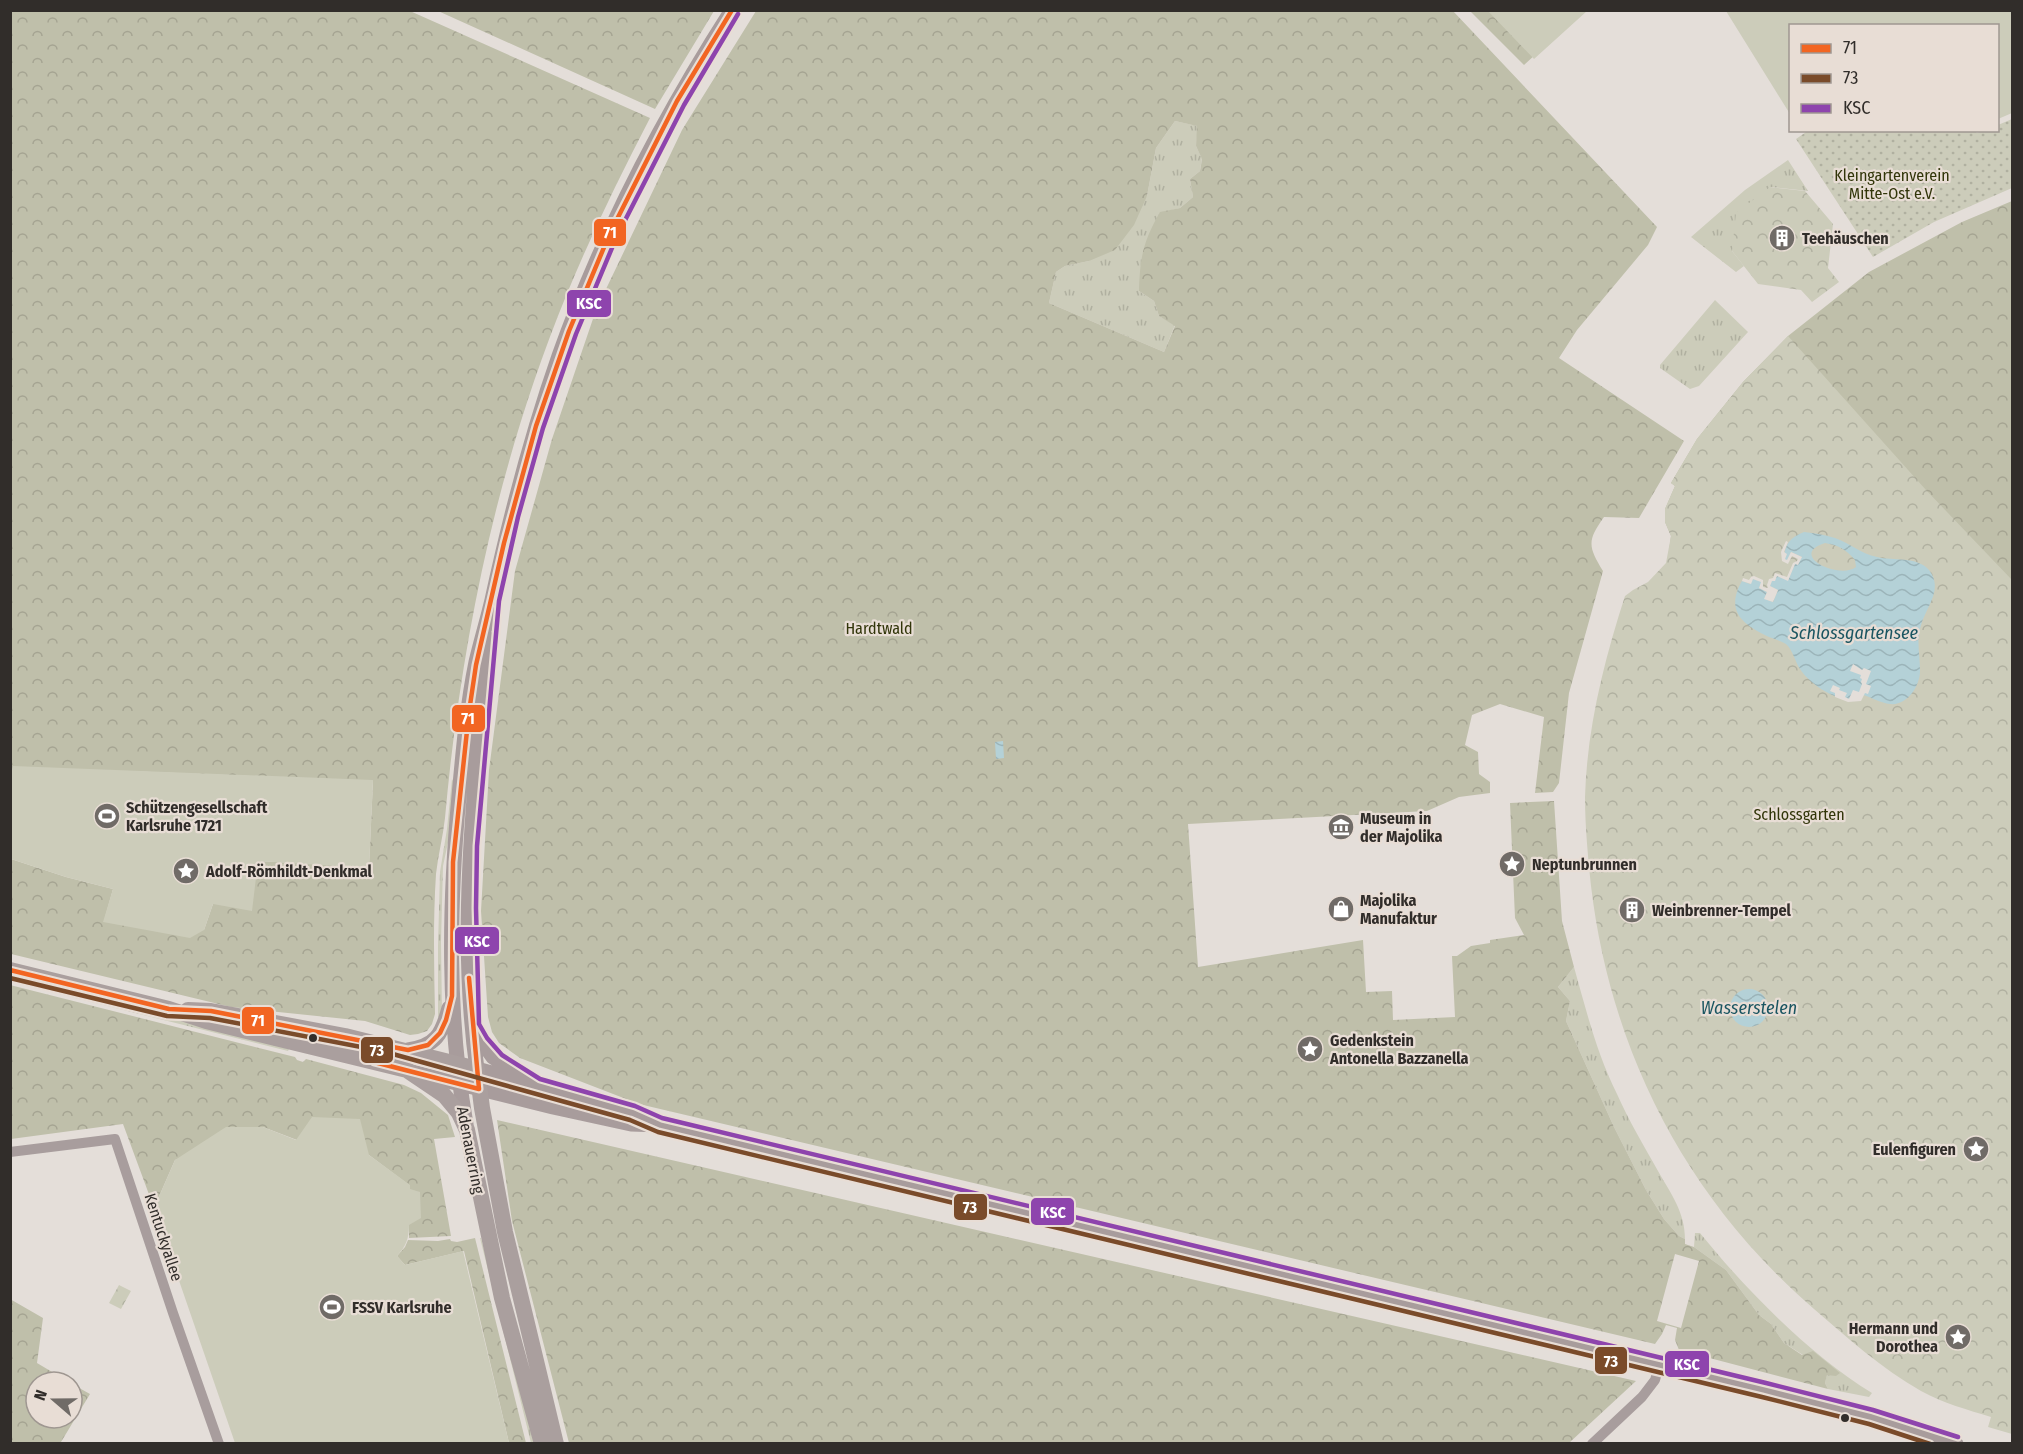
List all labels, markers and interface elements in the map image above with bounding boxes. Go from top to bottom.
legend [1789,24,1999,132]
text: 71 [1843,37,1857,59]
text: 73 [1843,67,1858,89]
text: KSC [1843,97,1870,119]
park label: Kleingartenverein Mitte-Ost e.V. [1834,166,1950,203]
line badge: 71 [593,218,627,247]
text: 71 [603,223,617,242]
building icon: Teehäuschen [1767,223,1797,253]
place label: Teehäuschen [1802,229,1889,248]
line badge: KSC [566,289,612,318]
text: KSC [576,294,603,313]
park label: Hardtwald [845,619,913,638]
water label: Schlossgartensee [1789,622,1918,644]
line badge: 71 [451,704,486,733]
text: 71 [461,709,475,728]
place label: Schützengesellschaft Karlsruhe 1721 [126,798,268,835]
sports icon: Schützengesellschaft Karlsruhe 1721 [92,801,122,831]
park label: Schlossgarten [1753,805,1845,824]
place label: Museum in der Majolika [1360,809,1442,846]
museum icon: Museum in der Majolika [1326,812,1356,842]
place icon: Neptunbrunnen [1497,849,1527,879]
place label: Neptunbrunnen [1532,855,1637,874]
place icon: Adolf-Römhildt-Denkmal [171,856,201,886]
place label: Adolf-Römhildt-Denkmal [205,862,372,881]
place label: Majolika Manufaktur [1360,891,1437,928]
shop icon: Majolika Manufaktur [1326,894,1356,924]
building icon: Weinbrenner-Tempel [1617,895,1647,925]
place label: Weinbrenner-Tempel [1652,901,1792,920]
line badge: KSC [454,926,500,955]
text: KSC [464,932,491,951]
water label: Wasserstelen [1701,997,1797,1019]
line badge: 71 [241,1006,275,1035]
text: 71 [251,1011,265,1030]
place label: Gedenkstein Antonella Bazzanella [1329,1031,1469,1068]
unlabelled marker [307,1032,319,1044]
place icon: Gedenkstein Antonella Bazzanella [1295,1034,1325,1064]
line badge: 73 [360,1036,394,1064]
text: 73 [370,1041,385,1060]
street label: Adenauerring [453,1105,488,1196]
place icon: Eulenfiguren [1961,1134,1991,1164]
place label: Eulenfiguren [1873,1140,1956,1159]
street label: Kentuckyallee [140,1191,187,1284]
line badge: 73 [953,1193,988,1221]
line badge: KSC [1030,1197,1075,1226]
text: 73 [963,1198,978,1217]
text: KSC [1040,1203,1067,1222]
sports icon: FSSV Karlsruhe [317,1292,347,1322]
place label: FSSV Karlsruhe [352,1298,452,1317]
place label: Hermann und Dorothea [1849,1319,1938,1356]
place icon: Hermann und Dorothea [1943,1322,1973,1352]
line badge: 73 [1594,1346,1628,1375]
line badge: KSC [1664,1350,1710,1378]
text: 73 [1604,1352,1619,1371]
text: KSC [1674,1355,1701,1374]
north arrow [24,1370,84,1430]
text: N [30,1387,51,1403]
unlabelled marker [1839,1412,1851,1424]

